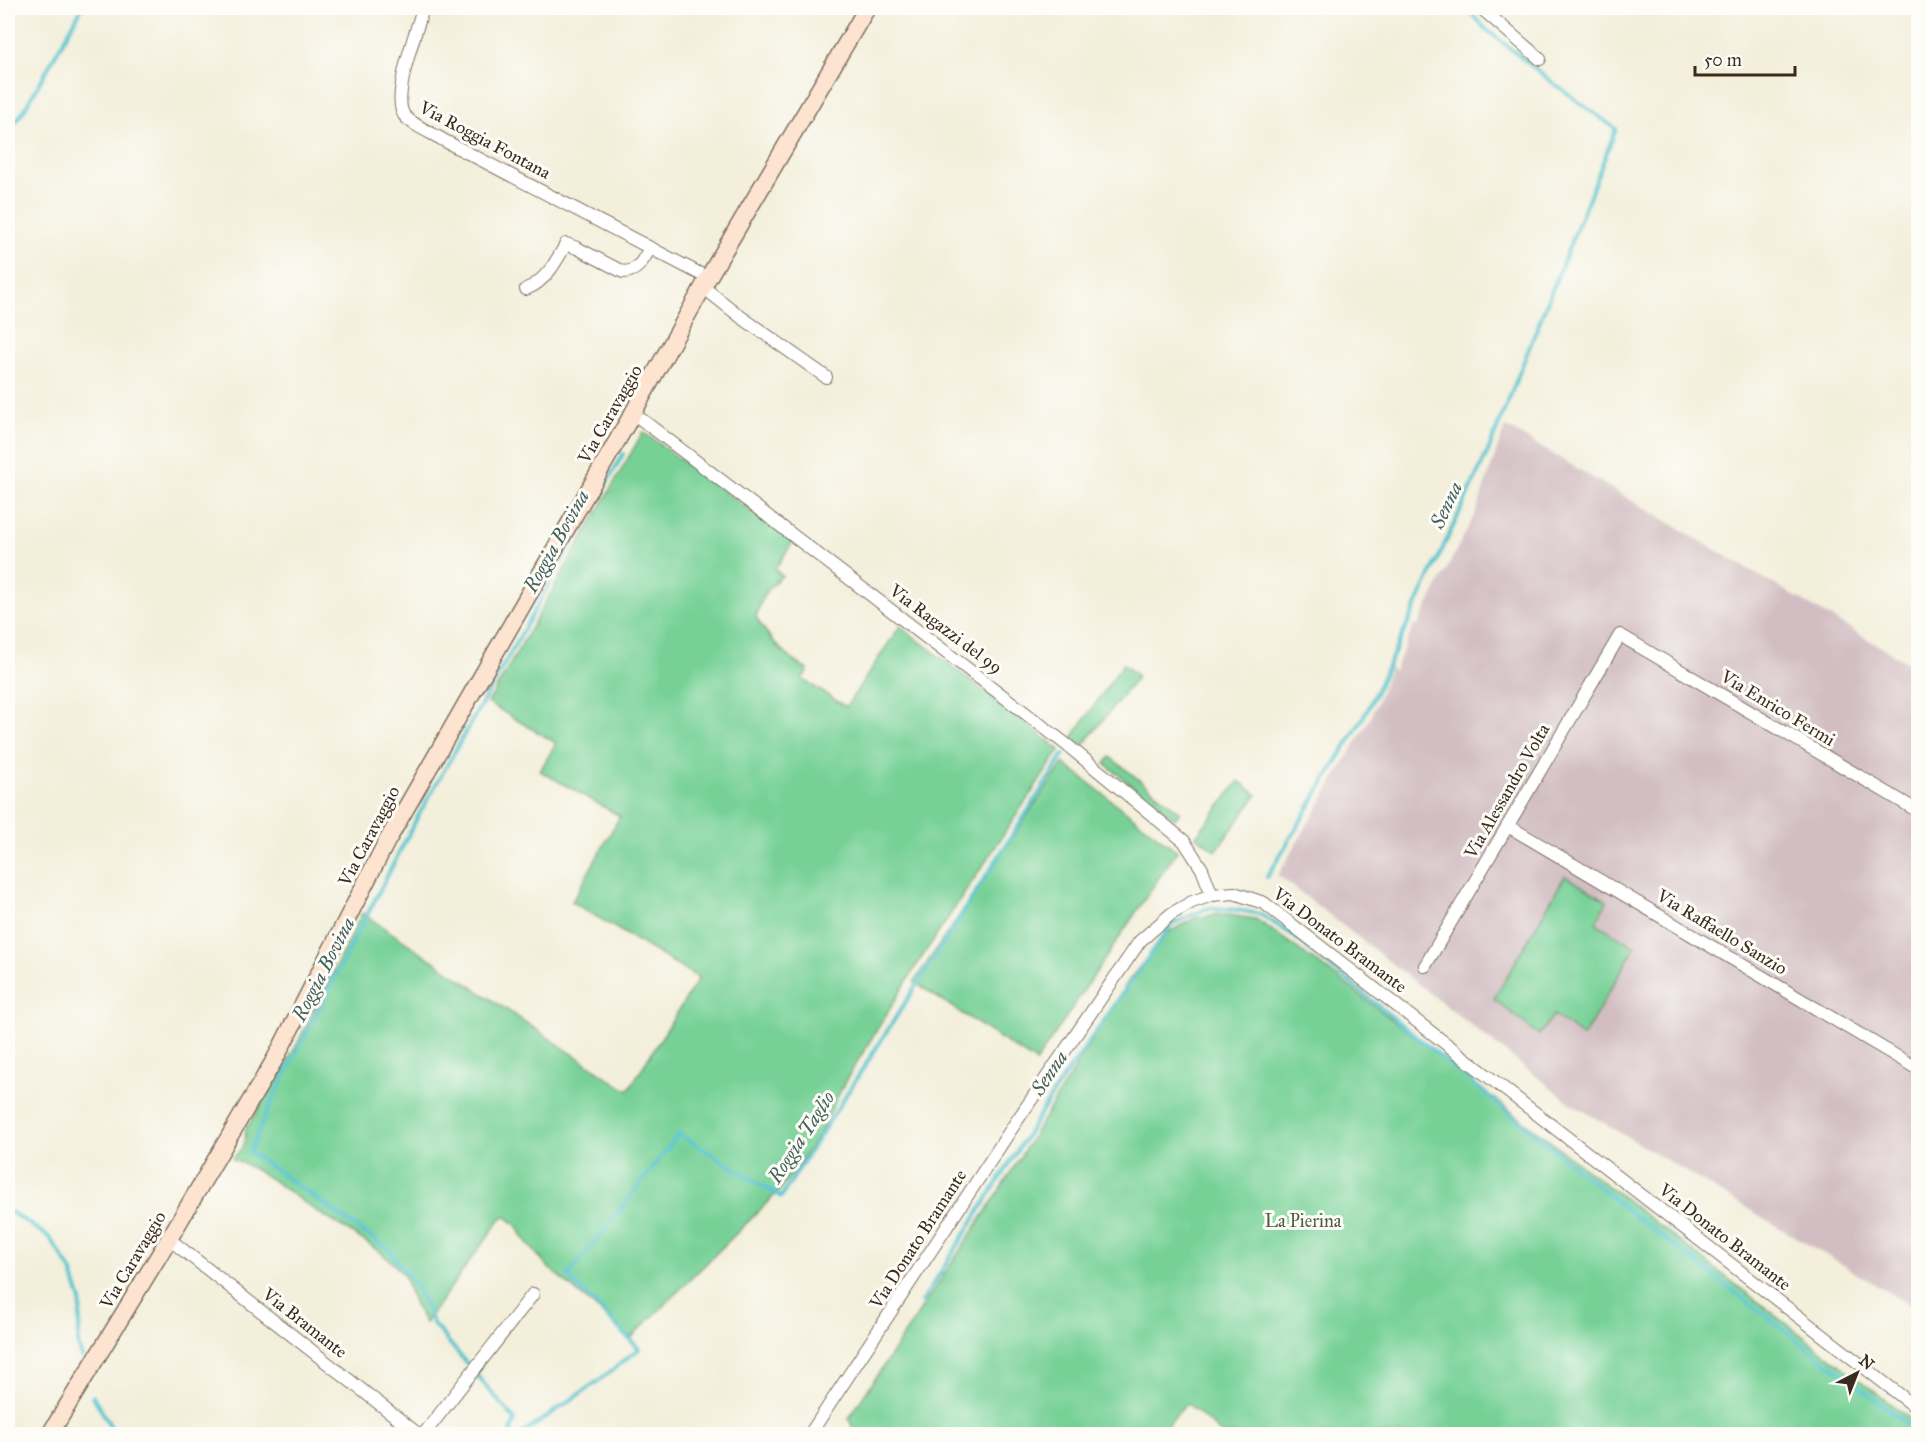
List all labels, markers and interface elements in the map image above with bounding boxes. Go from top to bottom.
scale bar [1695,39,1796,77]
text: 50 m [1704,49,1742,71]
street label: Via Roggia Fontana [414,96,555,185]
street label: Via Caravaggio [572,361,648,469]
water label: Senna [1424,478,1467,533]
water label: Roggia Bovina [518,486,594,597]
street label: Via Ragazzi del 99 [884,579,1007,679]
street label: Via Enrico Fermi [1716,665,1839,751]
street label: Via Alessandro Volta [1459,719,1555,863]
street label: Via Caravaggio [333,782,405,891]
street label: Via Donato Bramante [1268,882,1411,997]
street label: Via Raffaello Sanzio [1652,884,1791,980]
water label: Roggia Bovina [286,913,359,1026]
water label: Senna [1025,1046,1073,1101]
water label: Roggia Taglio [762,1086,840,1188]
street label: Via Donato Bramante [864,1165,971,1314]
street label: Via Donato Bramante [1654,1178,1795,1295]
street label: Via Caravaggio [95,1207,172,1314]
park label: La Pierina [1265,1210,1342,1232]
street label: Via Bramante [257,1283,352,1363]
north arrow [1827,1343,1887,1403]
text: N [1855,1351,1878,1374]

